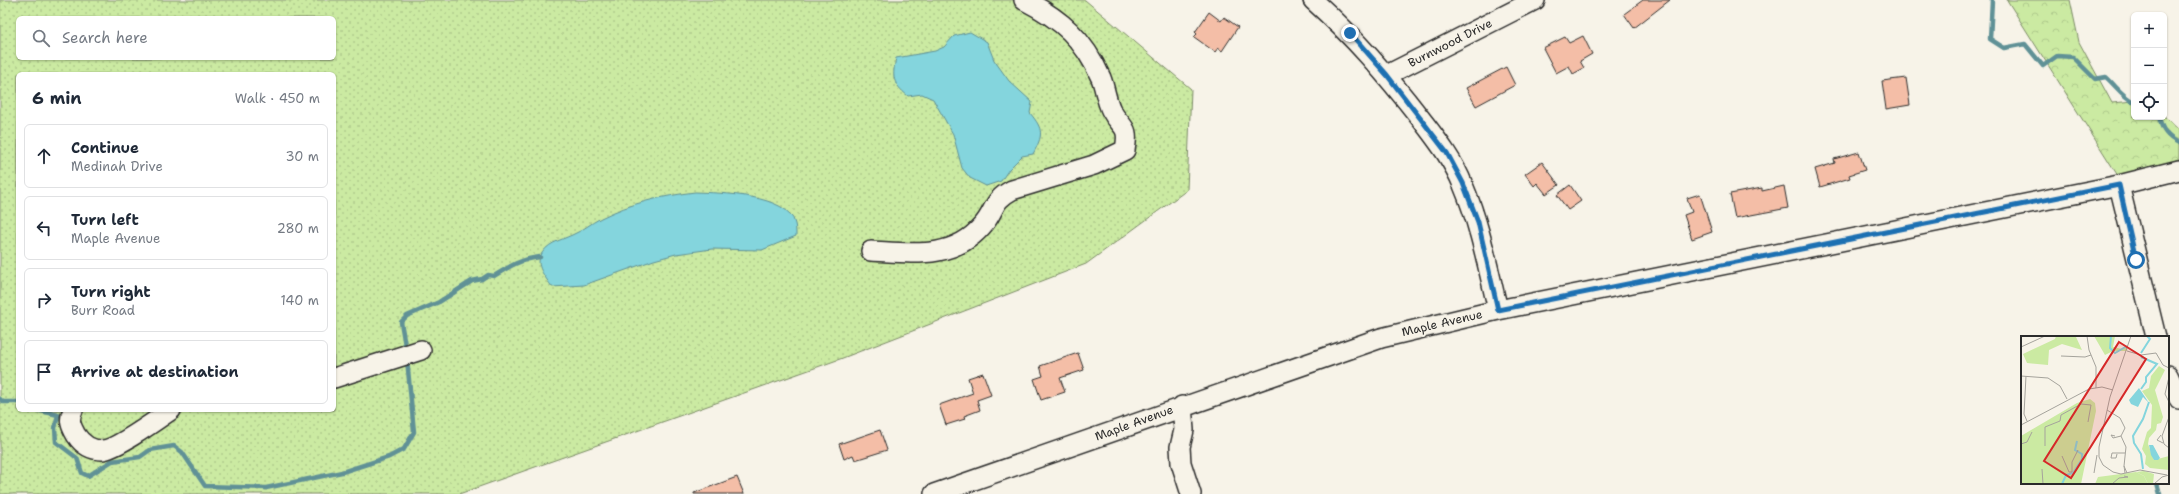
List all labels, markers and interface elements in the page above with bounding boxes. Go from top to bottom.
map controls [2131,12,2167,120]
button: + [2131,12,2167,48]
street label: Burnwood Drive [1405,15,1495,71]
search box [16,16,336,60]
route end [1341,24,1359,42]
icon: search [30,27,52,49]
text: Search here [62,28,148,48]
button: − [2131,48,2167,84]
button: locate [2131,84,2167,120]
text: 6 min [32,87,82,109]
text: Walk · 450 m [235,90,320,107]
text: Continue [71,138,139,158]
icon: ahead [33,145,55,167]
text: 30 m [285,148,319,165]
text: Medinah Drive [71,158,163,175]
text: Turn left [71,210,139,230]
icon: left [33,217,55,239]
text: 280 m [277,220,319,237]
text: Maple Avenue [71,230,160,247]
route start [2127,251,2145,269]
text: Turn right [71,282,151,302]
icon: right [33,289,55,311]
text: 140 m [280,292,319,309]
text: Burr Road [71,302,135,319]
street label: Maple Avenue [1400,306,1484,340]
inset map [2021,336,2169,484]
icon: arrive [33,361,55,383]
text: Arrive at destination [71,362,239,382]
street label: Maple Avenue [1093,401,1176,445]

